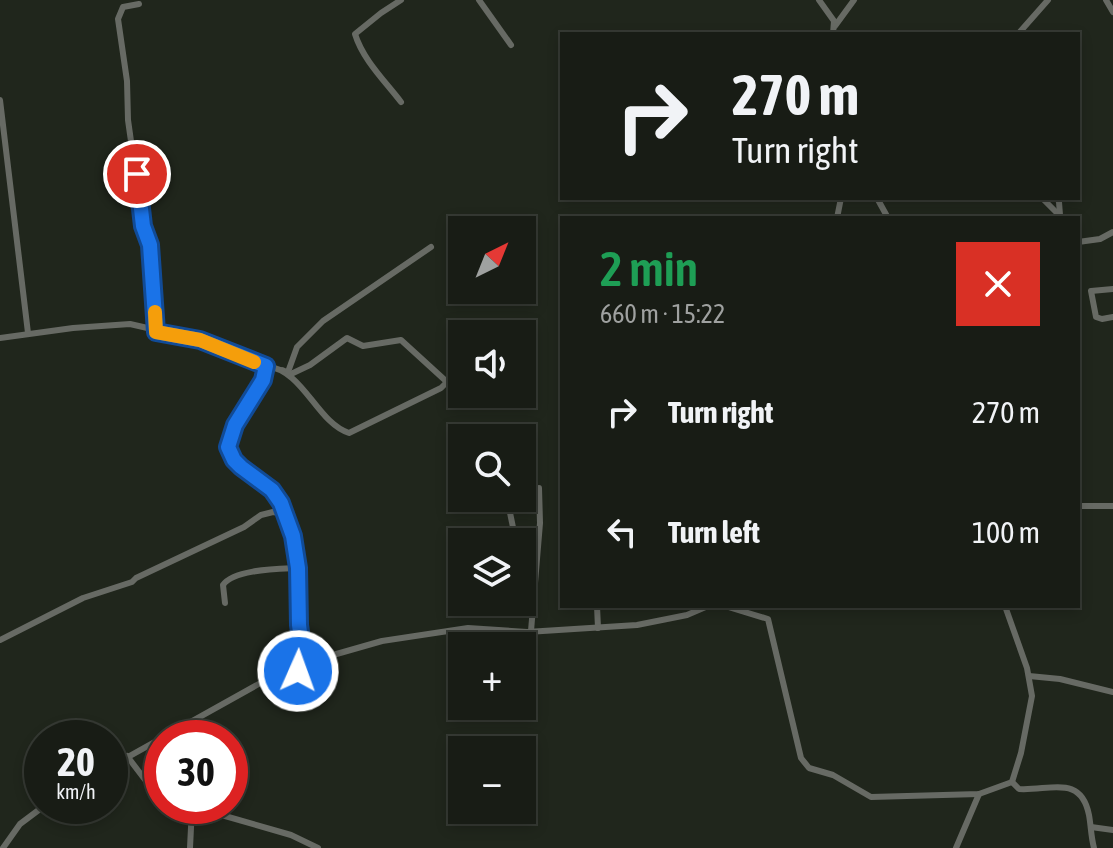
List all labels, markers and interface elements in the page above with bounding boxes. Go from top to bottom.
text: 270 m [732,63,859,127]
icon: right [600,64,704,168]
text: Turn right [732,129,859,171]
pin [103,140,171,208]
icon: arrive [115,152,159,196]
north arrow [448,216,536,304]
map controls [448,216,536,824]
text: 2 min [600,241,698,296]
button: close [956,242,1040,326]
text: 660 m · 15:22 [600,299,725,329]
button: sound [448,320,536,408]
icon: right [600,390,644,434]
text: Turn right [668,395,774,429]
text: 270 m [972,395,1040,429]
button: search [448,424,536,512]
icon: left [600,510,644,554]
text: Turn left [668,515,760,549]
text: 100 m [972,515,1040,549]
button: layers [448,528,536,616]
position arrow [256,629,340,713]
button: + [448,632,536,720]
speed limit sign: 30 [144,720,248,824]
button: − [448,736,536,824]
text: 20 [57,739,95,784]
text: km/h [56,780,96,803]

